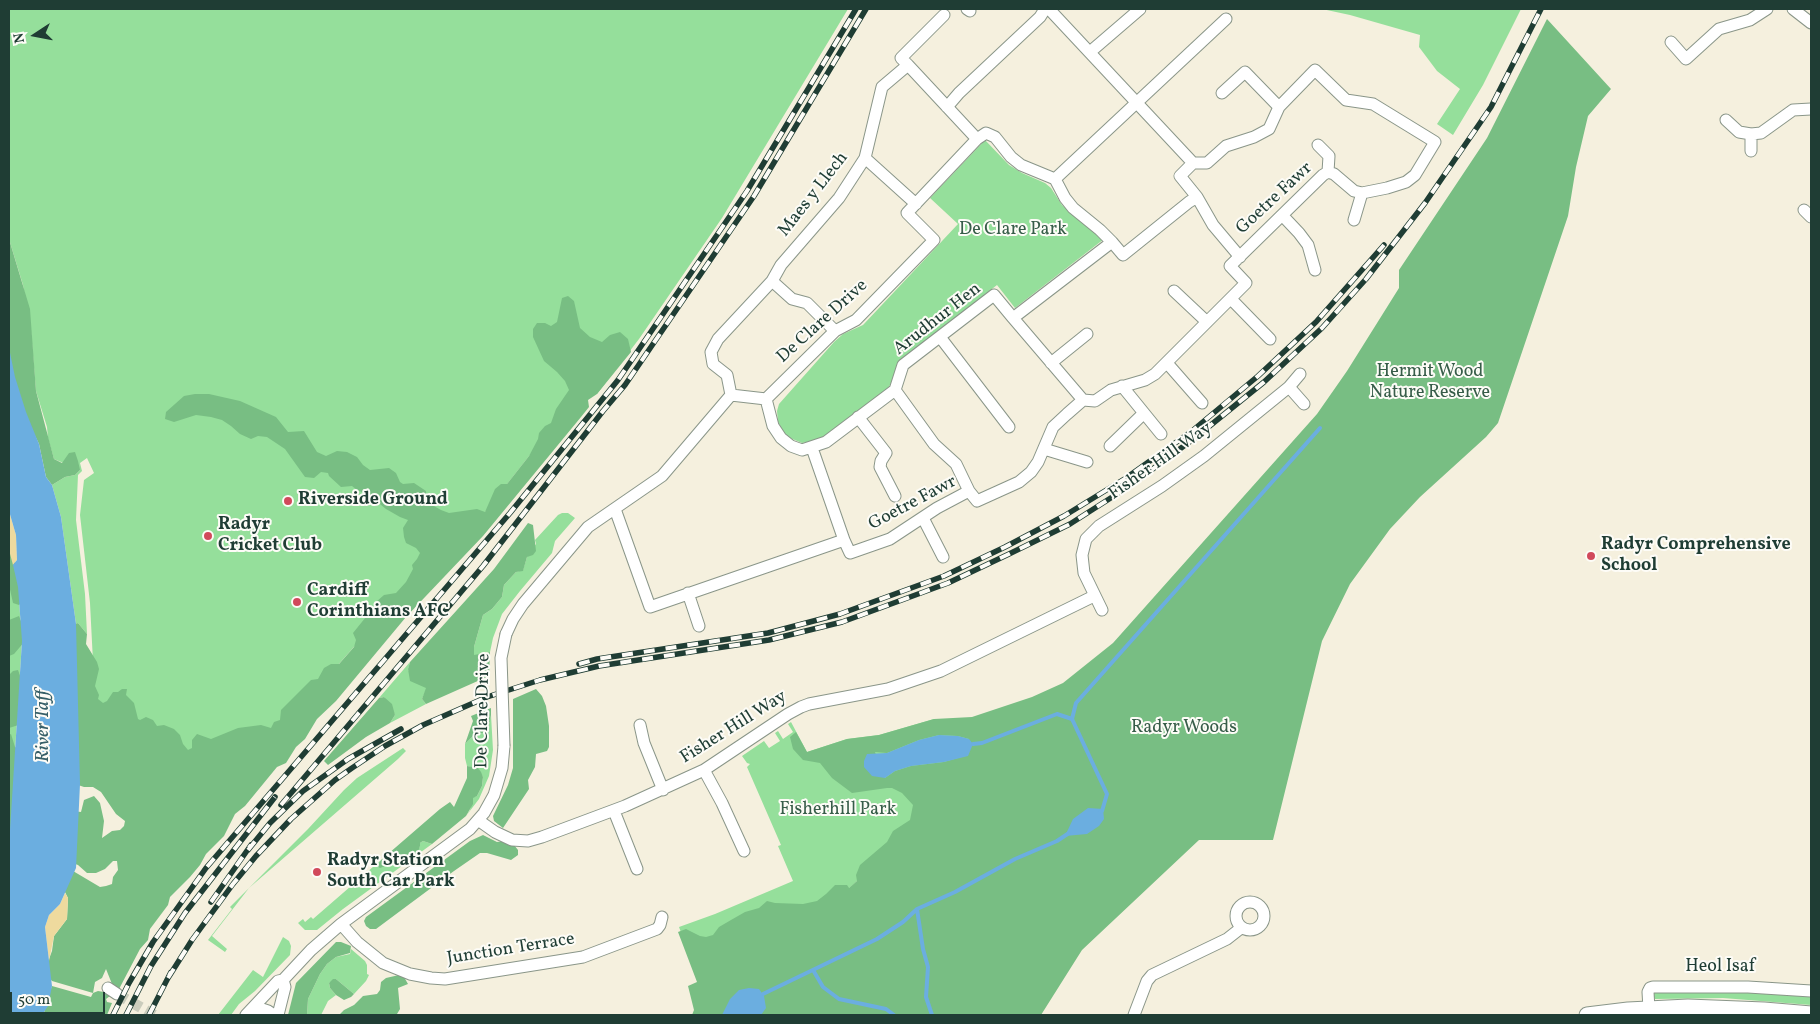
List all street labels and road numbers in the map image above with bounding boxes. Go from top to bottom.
street label: Maes y Llech [774,148,854,242]
street label: Goetre Fawr [1232,158,1318,240]
street label: De Clare Drive [773,275,873,369]
street label: Arudhur Hen [890,279,986,361]
street label: Fisher Hill Way [1105,418,1217,506]
street label: Goetre Fawr [865,472,961,536]
street label: De Clare Drive [472,653,496,769]
street label: Fisher Hill Way [677,687,791,769]
street label: Junction Terrace [446,929,576,971]
street label: Heol Isaf [1685,957,1755,979]

